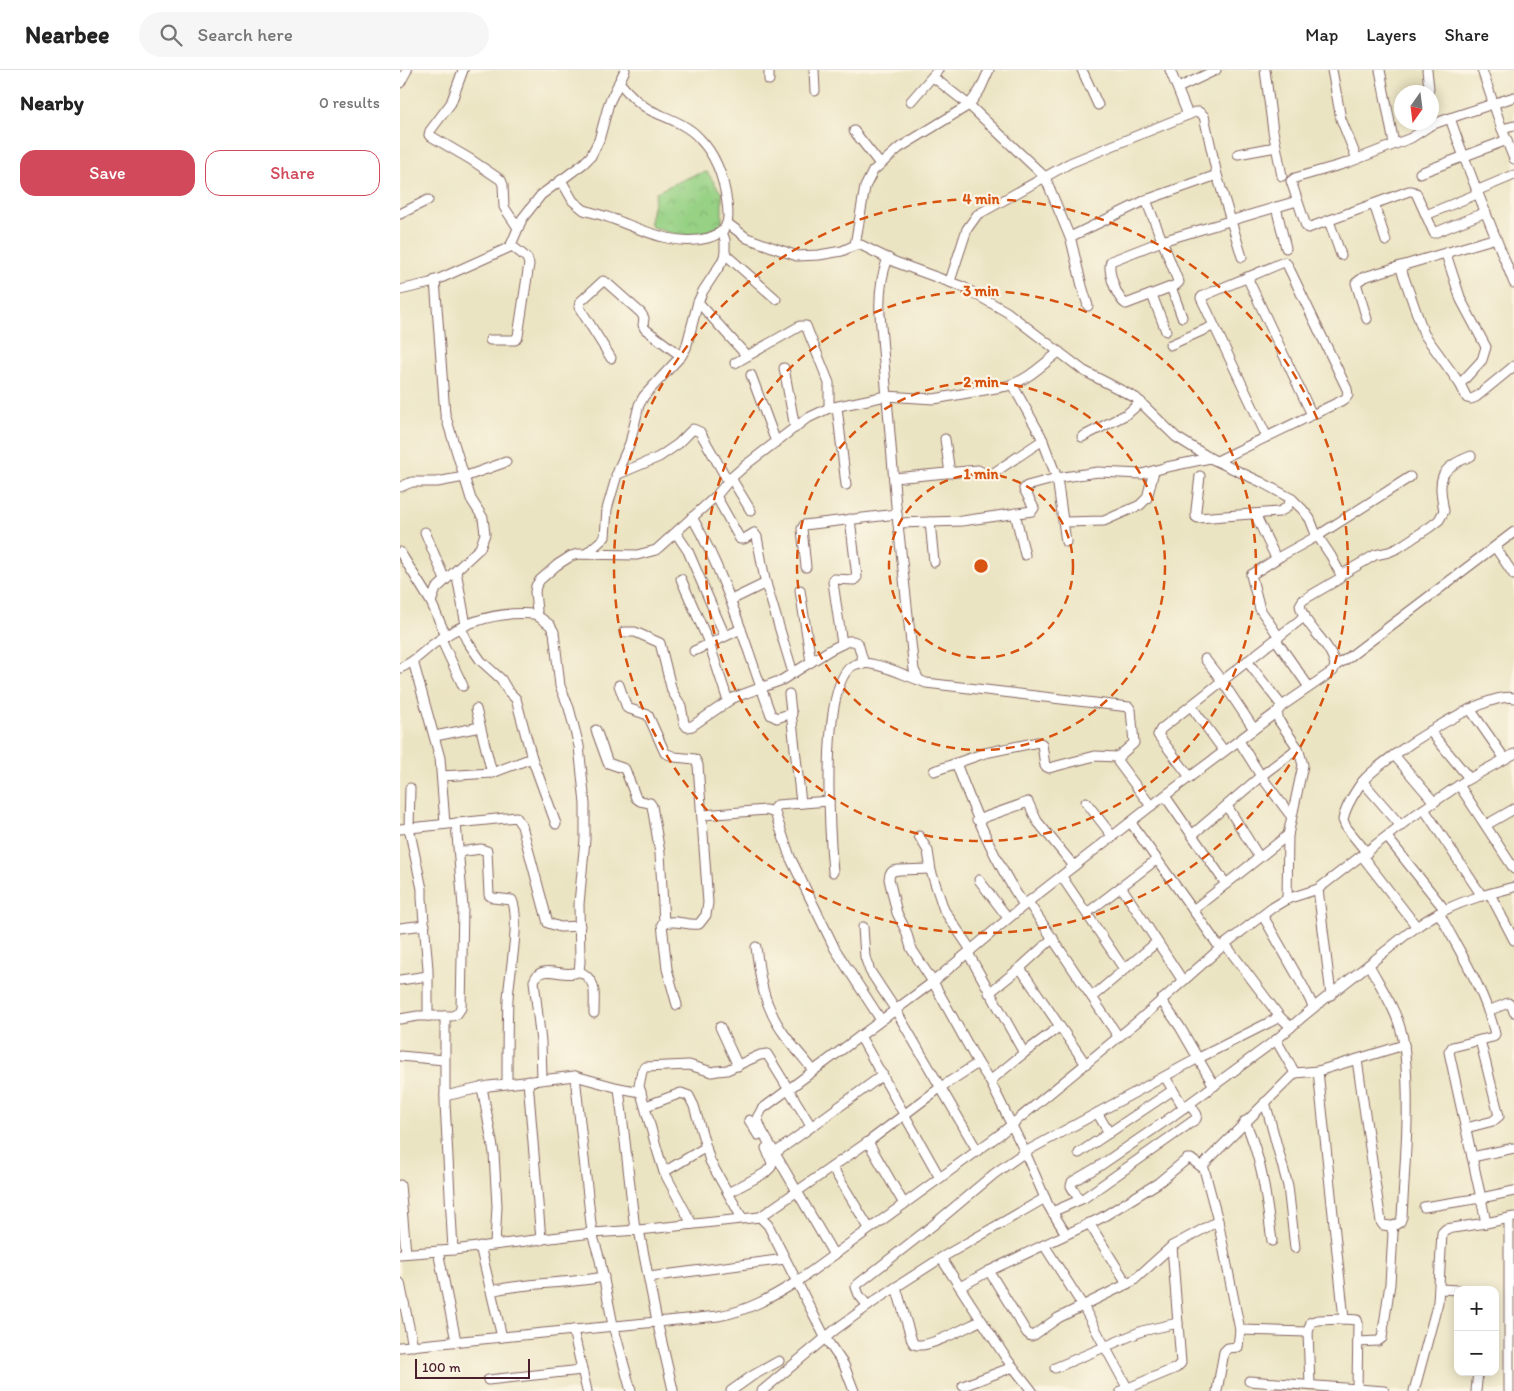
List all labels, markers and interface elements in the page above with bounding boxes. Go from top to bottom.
search box [139,12,489,57]
text: Nearbee [25,20,109,49]
icon: search [157,21,185,49]
text: Search here [197,23,293,46]
text: Map [1305,24,1338,46]
text: Layers [1366,24,1416,46]
text: Share [1444,24,1489,46]
north arrow [1394,85,1439,130]
text: Nearby [20,90,84,115]
text: 0 results [319,93,380,112]
button: Save [20,150,195,196]
button: Share [205,150,380,196]
text: 4 min [963,190,1000,208]
text: 3 min [963,282,1000,300]
text: 2 min [963,373,1000,391]
text: 1 min [964,465,999,483]
centre of rings [972,557,990,575]
map controls [1454,1286,1499,1376]
button: + [1454,1286,1499,1331]
button: − [1454,1331,1499,1376]
scale bar [415,1356,530,1379]
text: 100 m [422,1359,461,1376]

